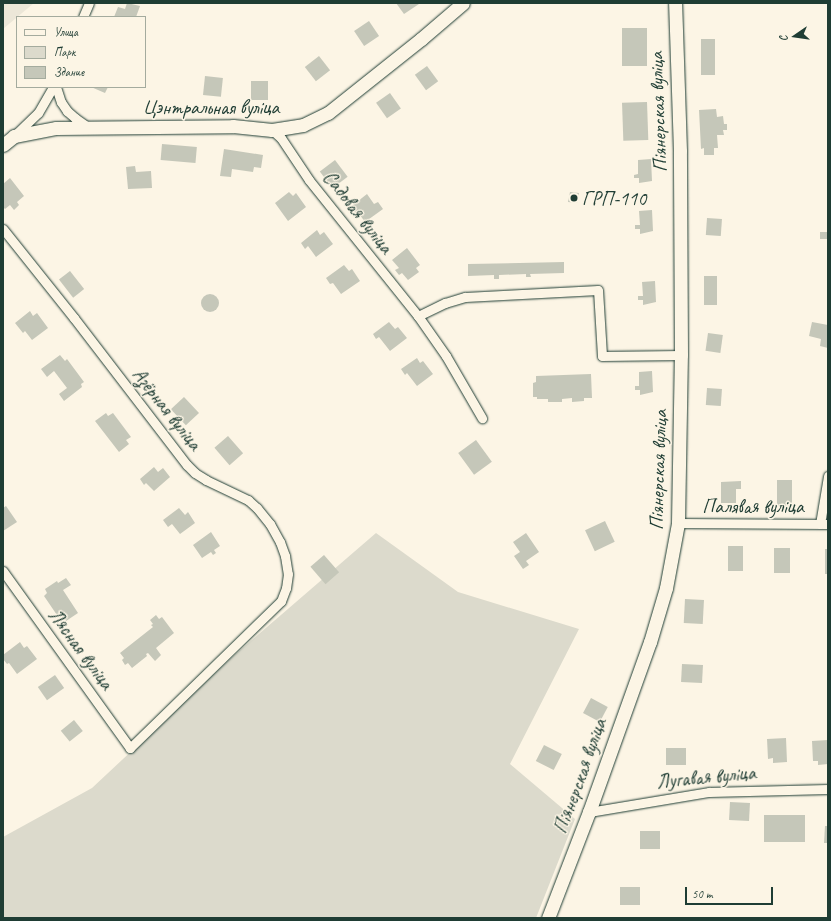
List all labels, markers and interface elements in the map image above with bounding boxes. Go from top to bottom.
legend [16,16,146,88]
north arrow [775,16,815,56]
text: Улица [54,24,78,40]
text: С [776,34,791,43]
text: Парк [54,44,75,60]
street label: Піянерская вуліца [644,52,672,172]
text: Здание [54,64,84,80]
street label: Цэнтральная вуліца [143,95,279,119]
street label: Садовая вуліца [318,166,398,258]
place label: ГРП-110 [582,186,646,210]
marker: ГРП-110 [569,193,579,203]
street label: Азёрная вуліца [128,363,206,455]
street label: Піянерская вуліца [644,410,672,530]
street label: Палявая вуліца [703,494,803,518]
street label: Лясная вуліца [44,604,118,694]
street label: Піянерская вуліца [548,716,612,836]
street label: Лугавая вуліца [656,761,756,793]
scale bar [687,879,775,905]
text: 50 m [692,886,712,902]

